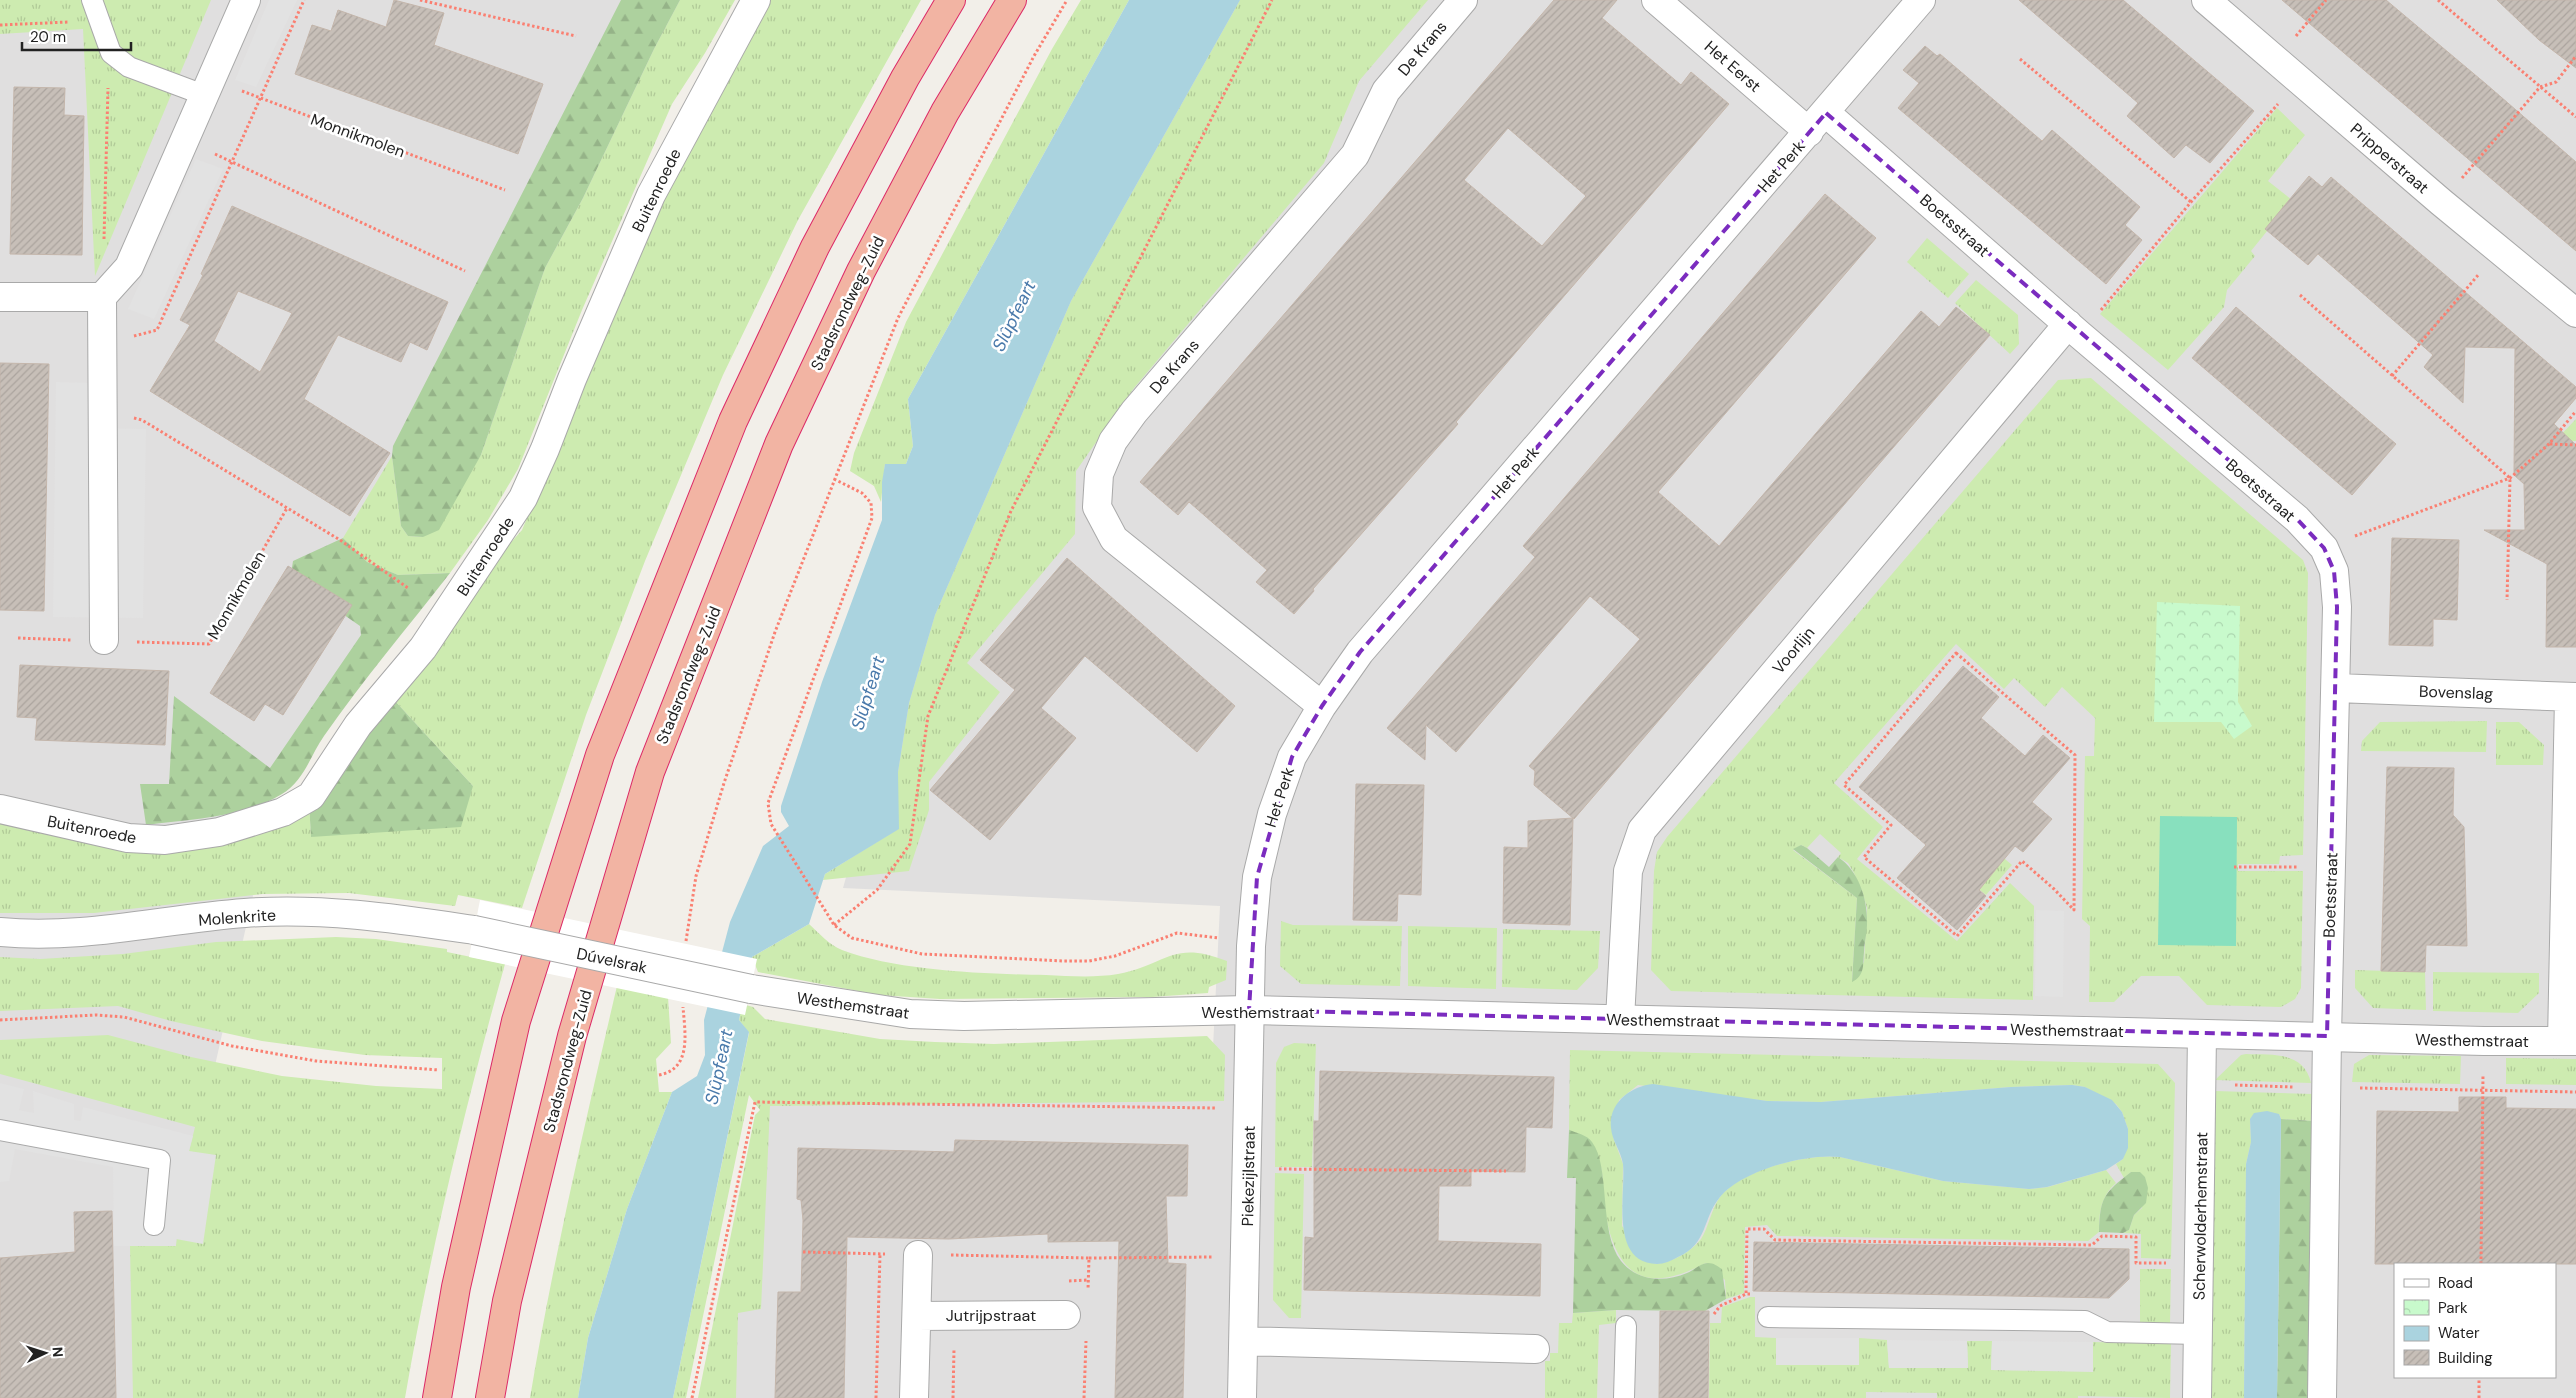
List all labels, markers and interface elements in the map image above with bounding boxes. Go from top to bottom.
street label: De Krans [1393,16,1451,80]
scale bar [22,20,131,52]
text: 20 m [30,27,66,47]
street label: Het Eerst [1700,36,1765,97]
street label: Monnikmolen [308,109,408,162]
street label: Pripperstraat [2346,118,2433,198]
street label: Het Perk [1753,136,1810,197]
street label: Buitenroede [627,145,686,235]
street label: Boetsstraat [1915,189,1994,261]
street label: Stadsrondweg-Zuid [806,233,889,374]
water label: Slûpfeart [987,276,1042,355]
street label: De Krans [1145,335,1204,398]
street label: Het Perk [1487,442,1544,503]
street label: Boetsstraat [2221,454,2300,526]
street label: Buitenroede [452,513,519,600]
street label: Monnikmolen [203,547,270,643]
street label: Stadsrondweg-Zuid [651,603,726,747]
street label: Voorlijn [1768,622,1819,678]
water label: Slûpfeart [845,652,891,733]
street label: Bovenslag [2418,681,2494,704]
street label: Het Perk [1260,764,1299,830]
street label: Buitenroede [46,811,138,848]
street label: Boetsstraat [2319,852,2342,938]
street label: Molenkrite [198,904,277,931]
street label: Dúvelsrak [575,943,649,978]
street label: Stadsrondweg-Zuid [538,987,597,1135]
street label: Westhemstraat [795,987,911,1024]
street label: Westhemstraat [1201,1002,1315,1023]
street label: Westhemstraat [1606,1009,1720,1032]
street label: Westhemstraat [2010,1019,2124,1042]
water label: Slûpfeart [699,1026,739,1107]
street label: Westhemstraat [2415,1029,2529,1052]
street label: Piekezijlstraat [1237,1125,1260,1227]
street label: Scherwolderhemstraat [2189,1132,2212,1300]
legend [2394,1263,2556,1378]
text: Road [2438,1273,2473,1293]
text: Park [2438,1298,2468,1318]
street label: Jutrijpstraat [946,1305,1036,1326]
text: Water [2438,1323,2480,1343]
north arrow [20,1328,70,1378]
text: N [49,1346,67,1358]
text: Building [2438,1348,2493,1368]

